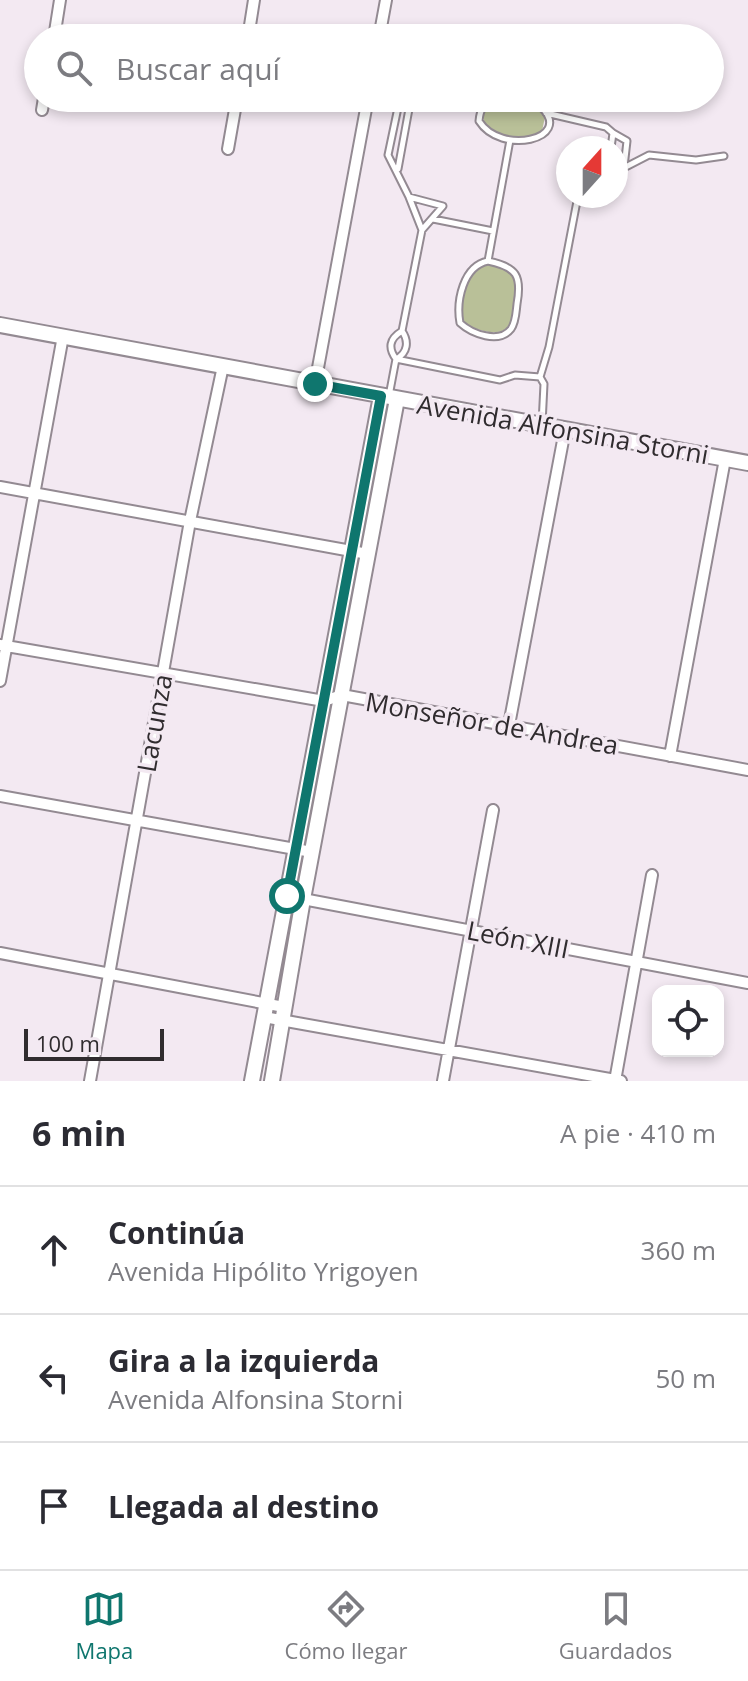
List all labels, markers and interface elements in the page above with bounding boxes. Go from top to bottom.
search box [24,24,724,112]
icon: search [52,46,96,90]
text: Buscar aquí [116,48,280,89]
north arrow [556,136,628,208]
route end [297,366,333,402]
street label: Avenida Alfonsina Storni [414,386,712,472]
street label: Lacunza [128,671,180,775]
street label: Monseñor de Andrea [363,683,621,763]
route start [269,878,305,914]
street label: León XIII [464,911,572,967]
map controls [652,985,724,1057]
button: locate [652,985,724,1057]
scale bar [24,1025,164,1061]
text: 100 m [36,1028,100,1058]
text: 6 min [32,1110,126,1156]
text: A pie · 410 m [560,1115,716,1151]
text: Continúa [108,1212,245,1253]
icon: ahead [32,1228,76,1272]
text: 360 m [641,1232,716,1268]
text: Avenida Hipólito Yrigoyen [108,1253,419,1289]
text: Gira a la izquierda [108,1340,380,1381]
icon: left [32,1356,76,1400]
text: 50 m [655,1360,716,1396]
text: Avenida Alfonsina Storni [108,1381,403,1417]
icon: arrive [32,1484,76,1528]
text: Llegada al destino [108,1486,379,1527]
tab: Mapa [76,1587,133,1665]
tab: Cómo llegar [285,1587,408,1665]
tab: Guardados [559,1587,672,1665]

